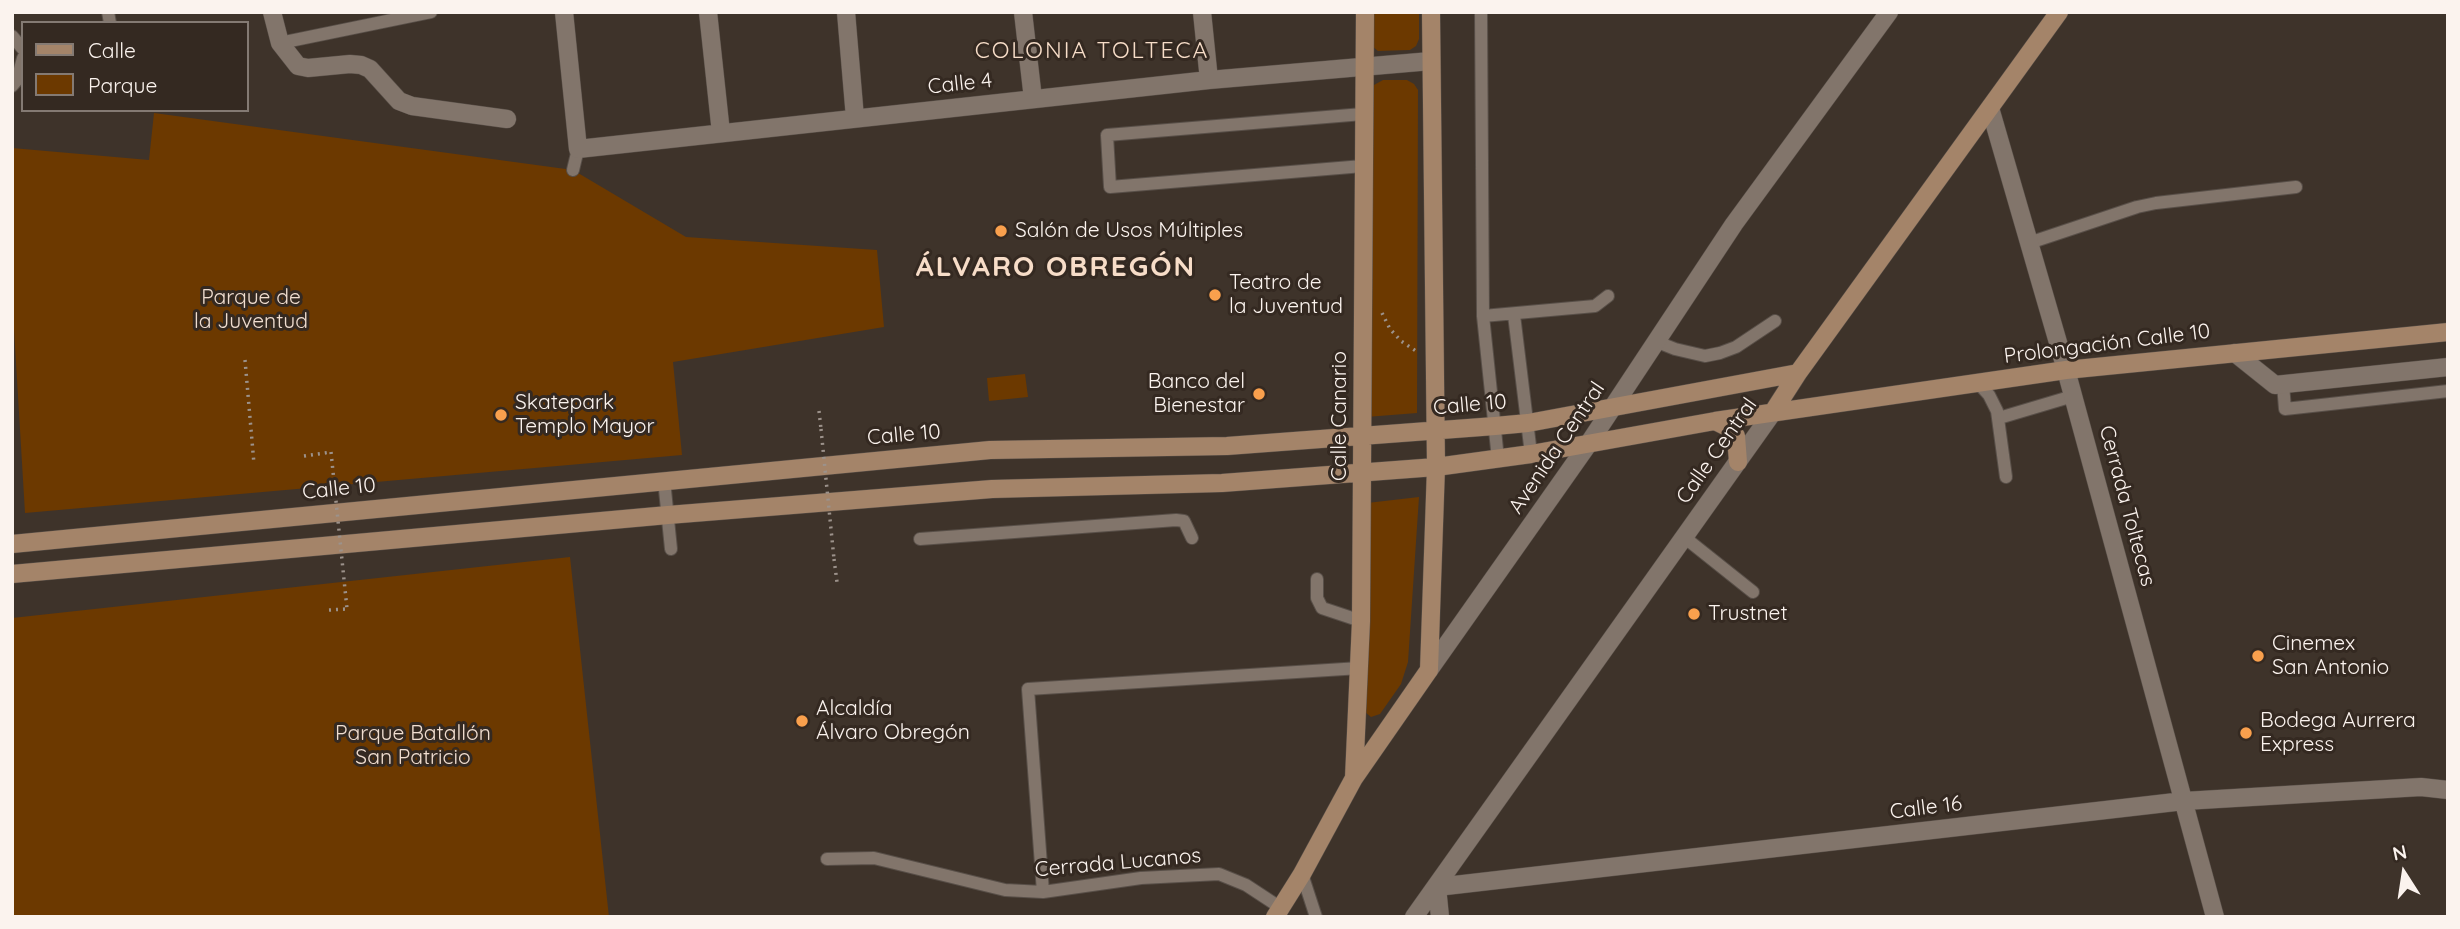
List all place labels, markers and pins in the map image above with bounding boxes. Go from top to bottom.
place label: Salón de Usos Múltiples [1015,218,1243,244]
marker: Salón de Usos Múltiples [993,223,1009,239]
place label: Teatro de la Juventud [1229,270,1343,320]
marker: Teatro de la Juventud [1207,287,1223,303]
place label: Banco del Bienestar [1148,369,1245,419]
marker: Banco del Bienestar [1251,386,1267,402]
place label: Skatepark Templo Mayor [515,390,655,440]
marker: Skatepark Templo Mayor [493,407,509,423]
place label: Trustnet [1708,601,1788,627]
marker: Trustnet [1686,606,1702,622]
place label: Cinemex San Antonio [2272,631,2389,681]
marker: Cinemex San Antonio [2250,648,2266,664]
place label: Alcaldía Álvaro Obregón [816,696,970,746]
place label: Bodega Aurrera Express [2260,708,2416,758]
marker: Alcaldía Álvaro Obregón [794,713,810,729]
marker: Bodega Aurrera Express [2238,725,2254,741]

